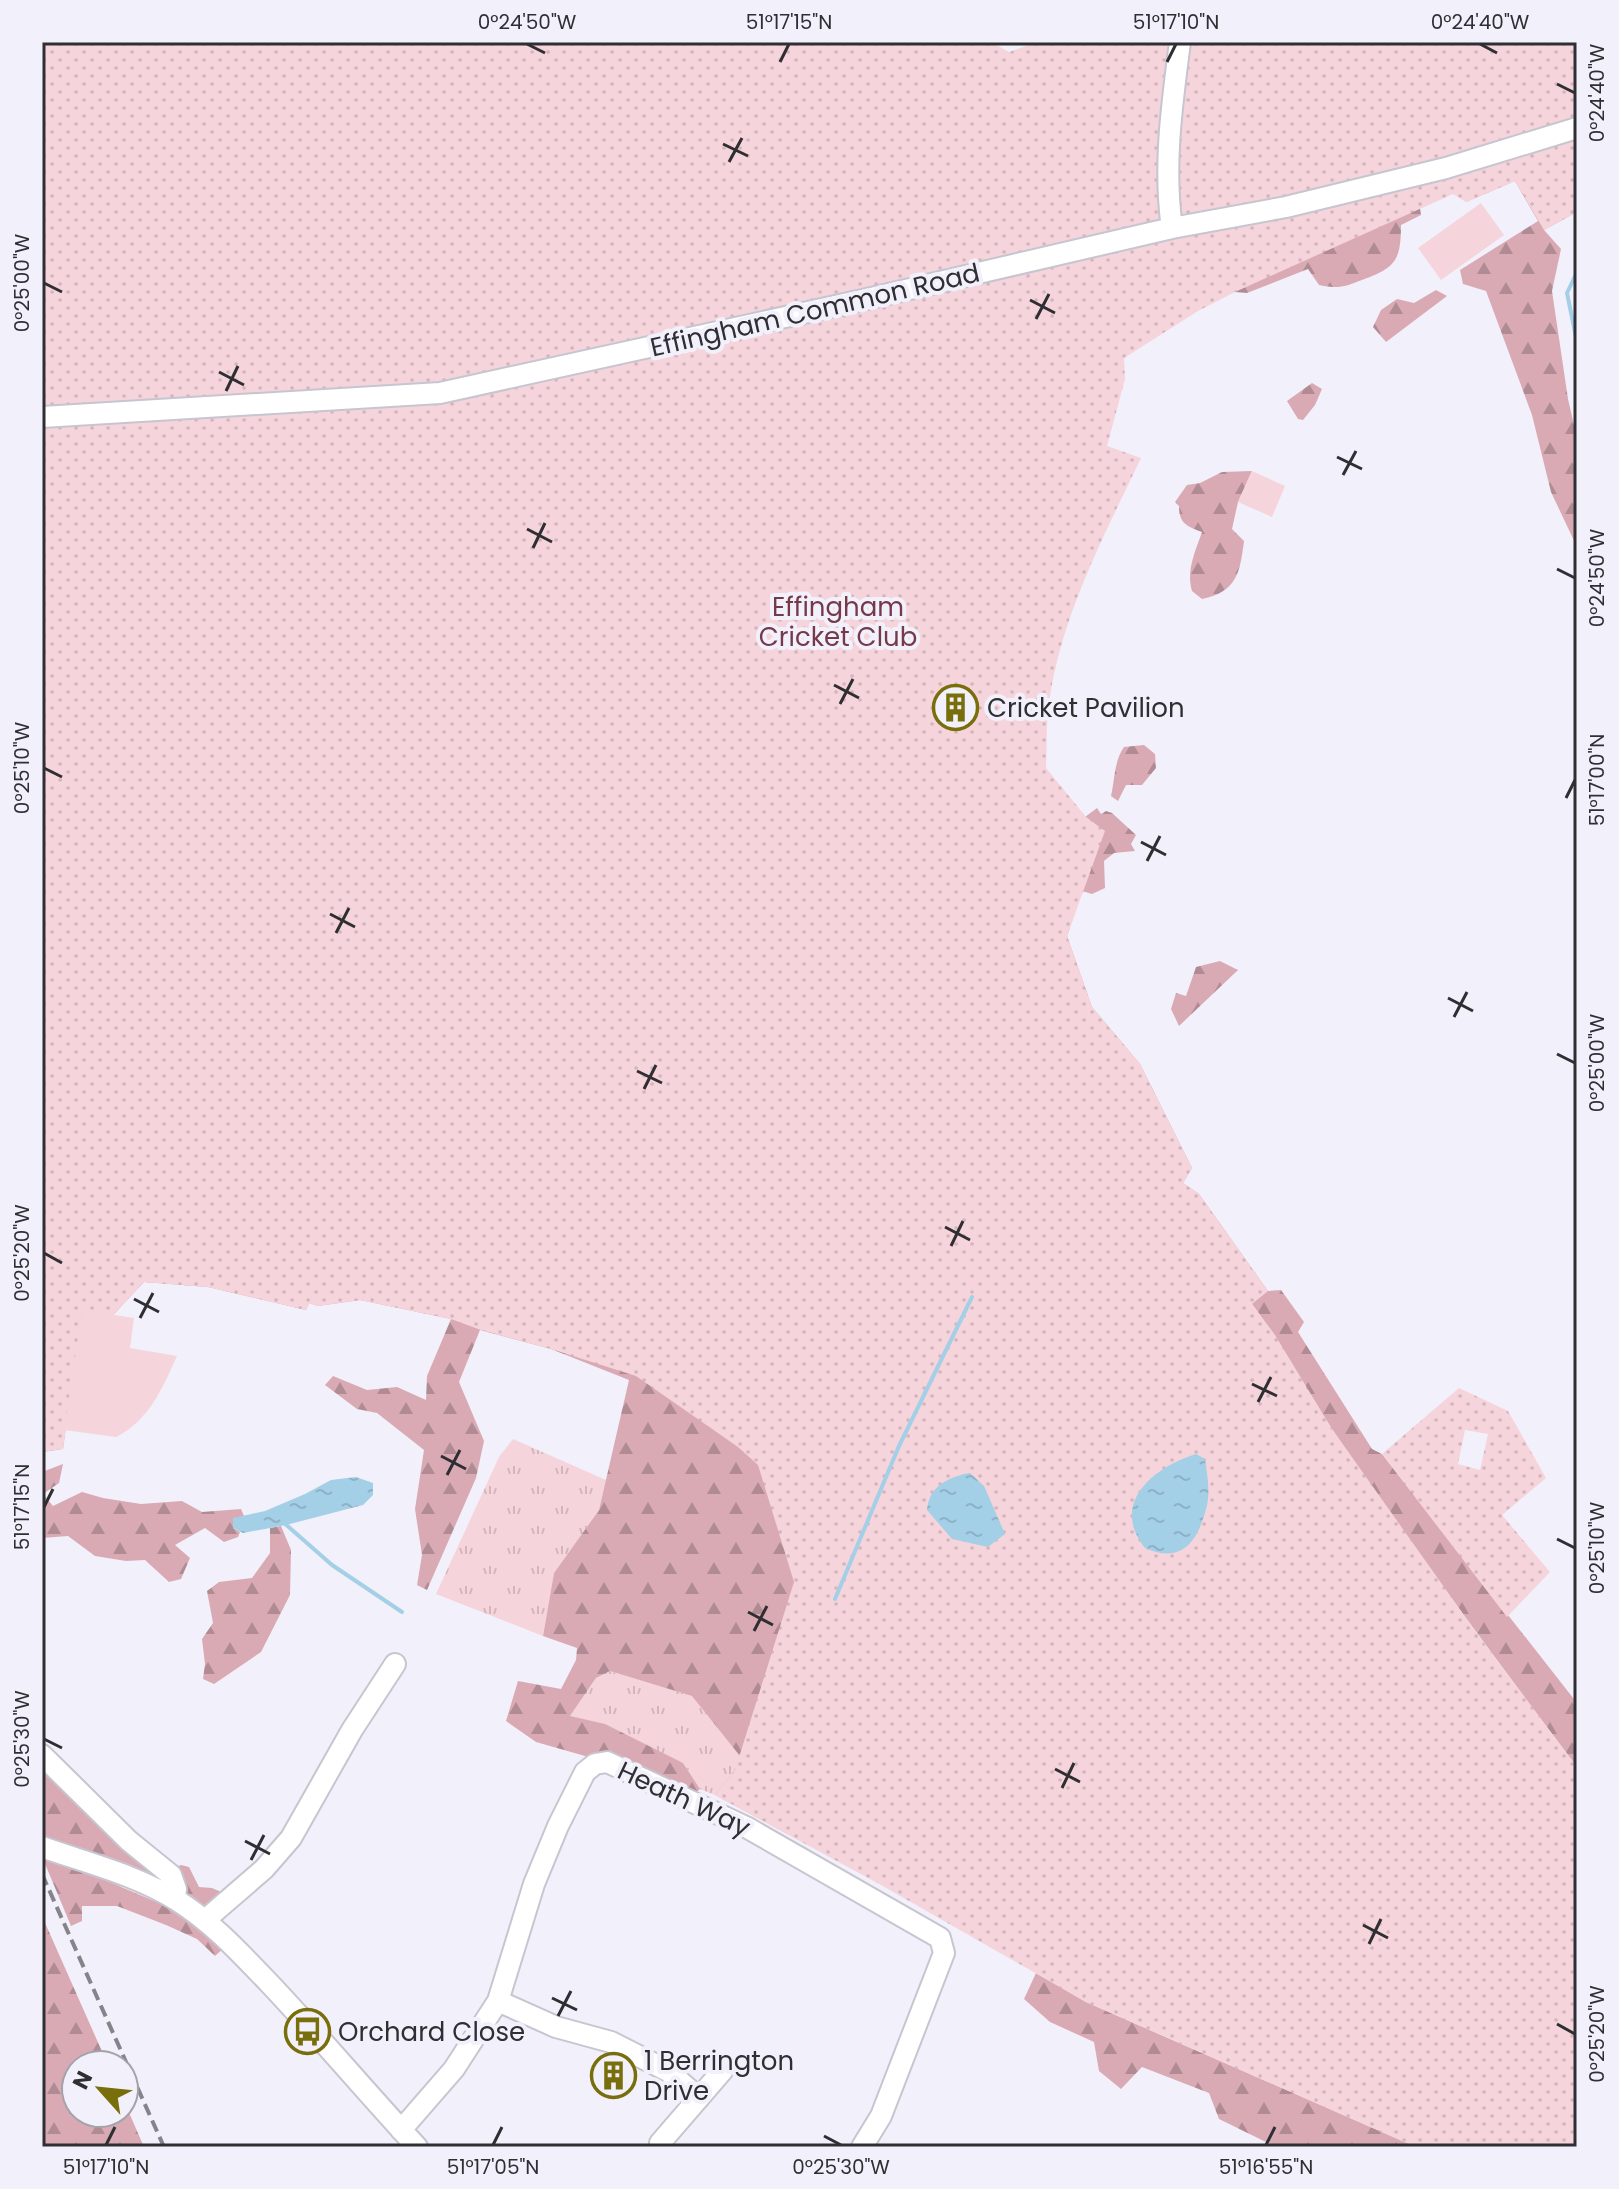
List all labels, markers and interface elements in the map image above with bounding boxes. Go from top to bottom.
text: 0°24'50"W [478,8,577,36]
text: 51°17'15"N [746,8,832,36]
text: 51°17'10"N [1133,8,1219,36]
text: 0°24'40"W [1431,8,1530,36]
text: 0°24'40"W [1583,43,1611,142]
text: 0°25'00"W [8,233,36,332]
street label: Effingham Common Road [647,255,983,365]
text: 0°24'50"W [1583,528,1611,627]
park label: Effingham Cricket Club [759,589,917,655]
building icon: Cricket Pavilion [932,684,980,732]
place label: Cricket Pavilion [987,690,1185,726]
text: 0°25'10"W [8,721,36,814]
text: 51°17'00"N [1583,734,1611,826]
text: 0°25'00"W [1583,1013,1611,1112]
text: 0°25'20"W [8,1204,36,1302]
text: 51°17'15"N [8,1464,36,1550]
text: 0°25'10"W [1583,1501,1611,1594]
text: 0°25'30"W [8,1690,36,1788]
street label: Heath Way [612,1753,756,1846]
text: 0°25'20"W [1583,1985,1611,2083]
bus stop icon: Orchard Close [283,2008,331,2056]
place label: Orchard Close [338,2014,525,2050]
place label: 1 Berrington Drive [644,2043,794,2109]
north arrow [60,2049,140,2129]
building icon: 1 Berrington Drive [589,2052,637,2100]
text: N [65,2066,100,2095]
text: 51°17'10"N [63,2153,149,2181]
text: 51°17'05"N [447,2153,539,2181]
text: 0°25'30"W [792,2153,890,2181]
text: 51°16'55"N [1219,2153,1313,2181]

